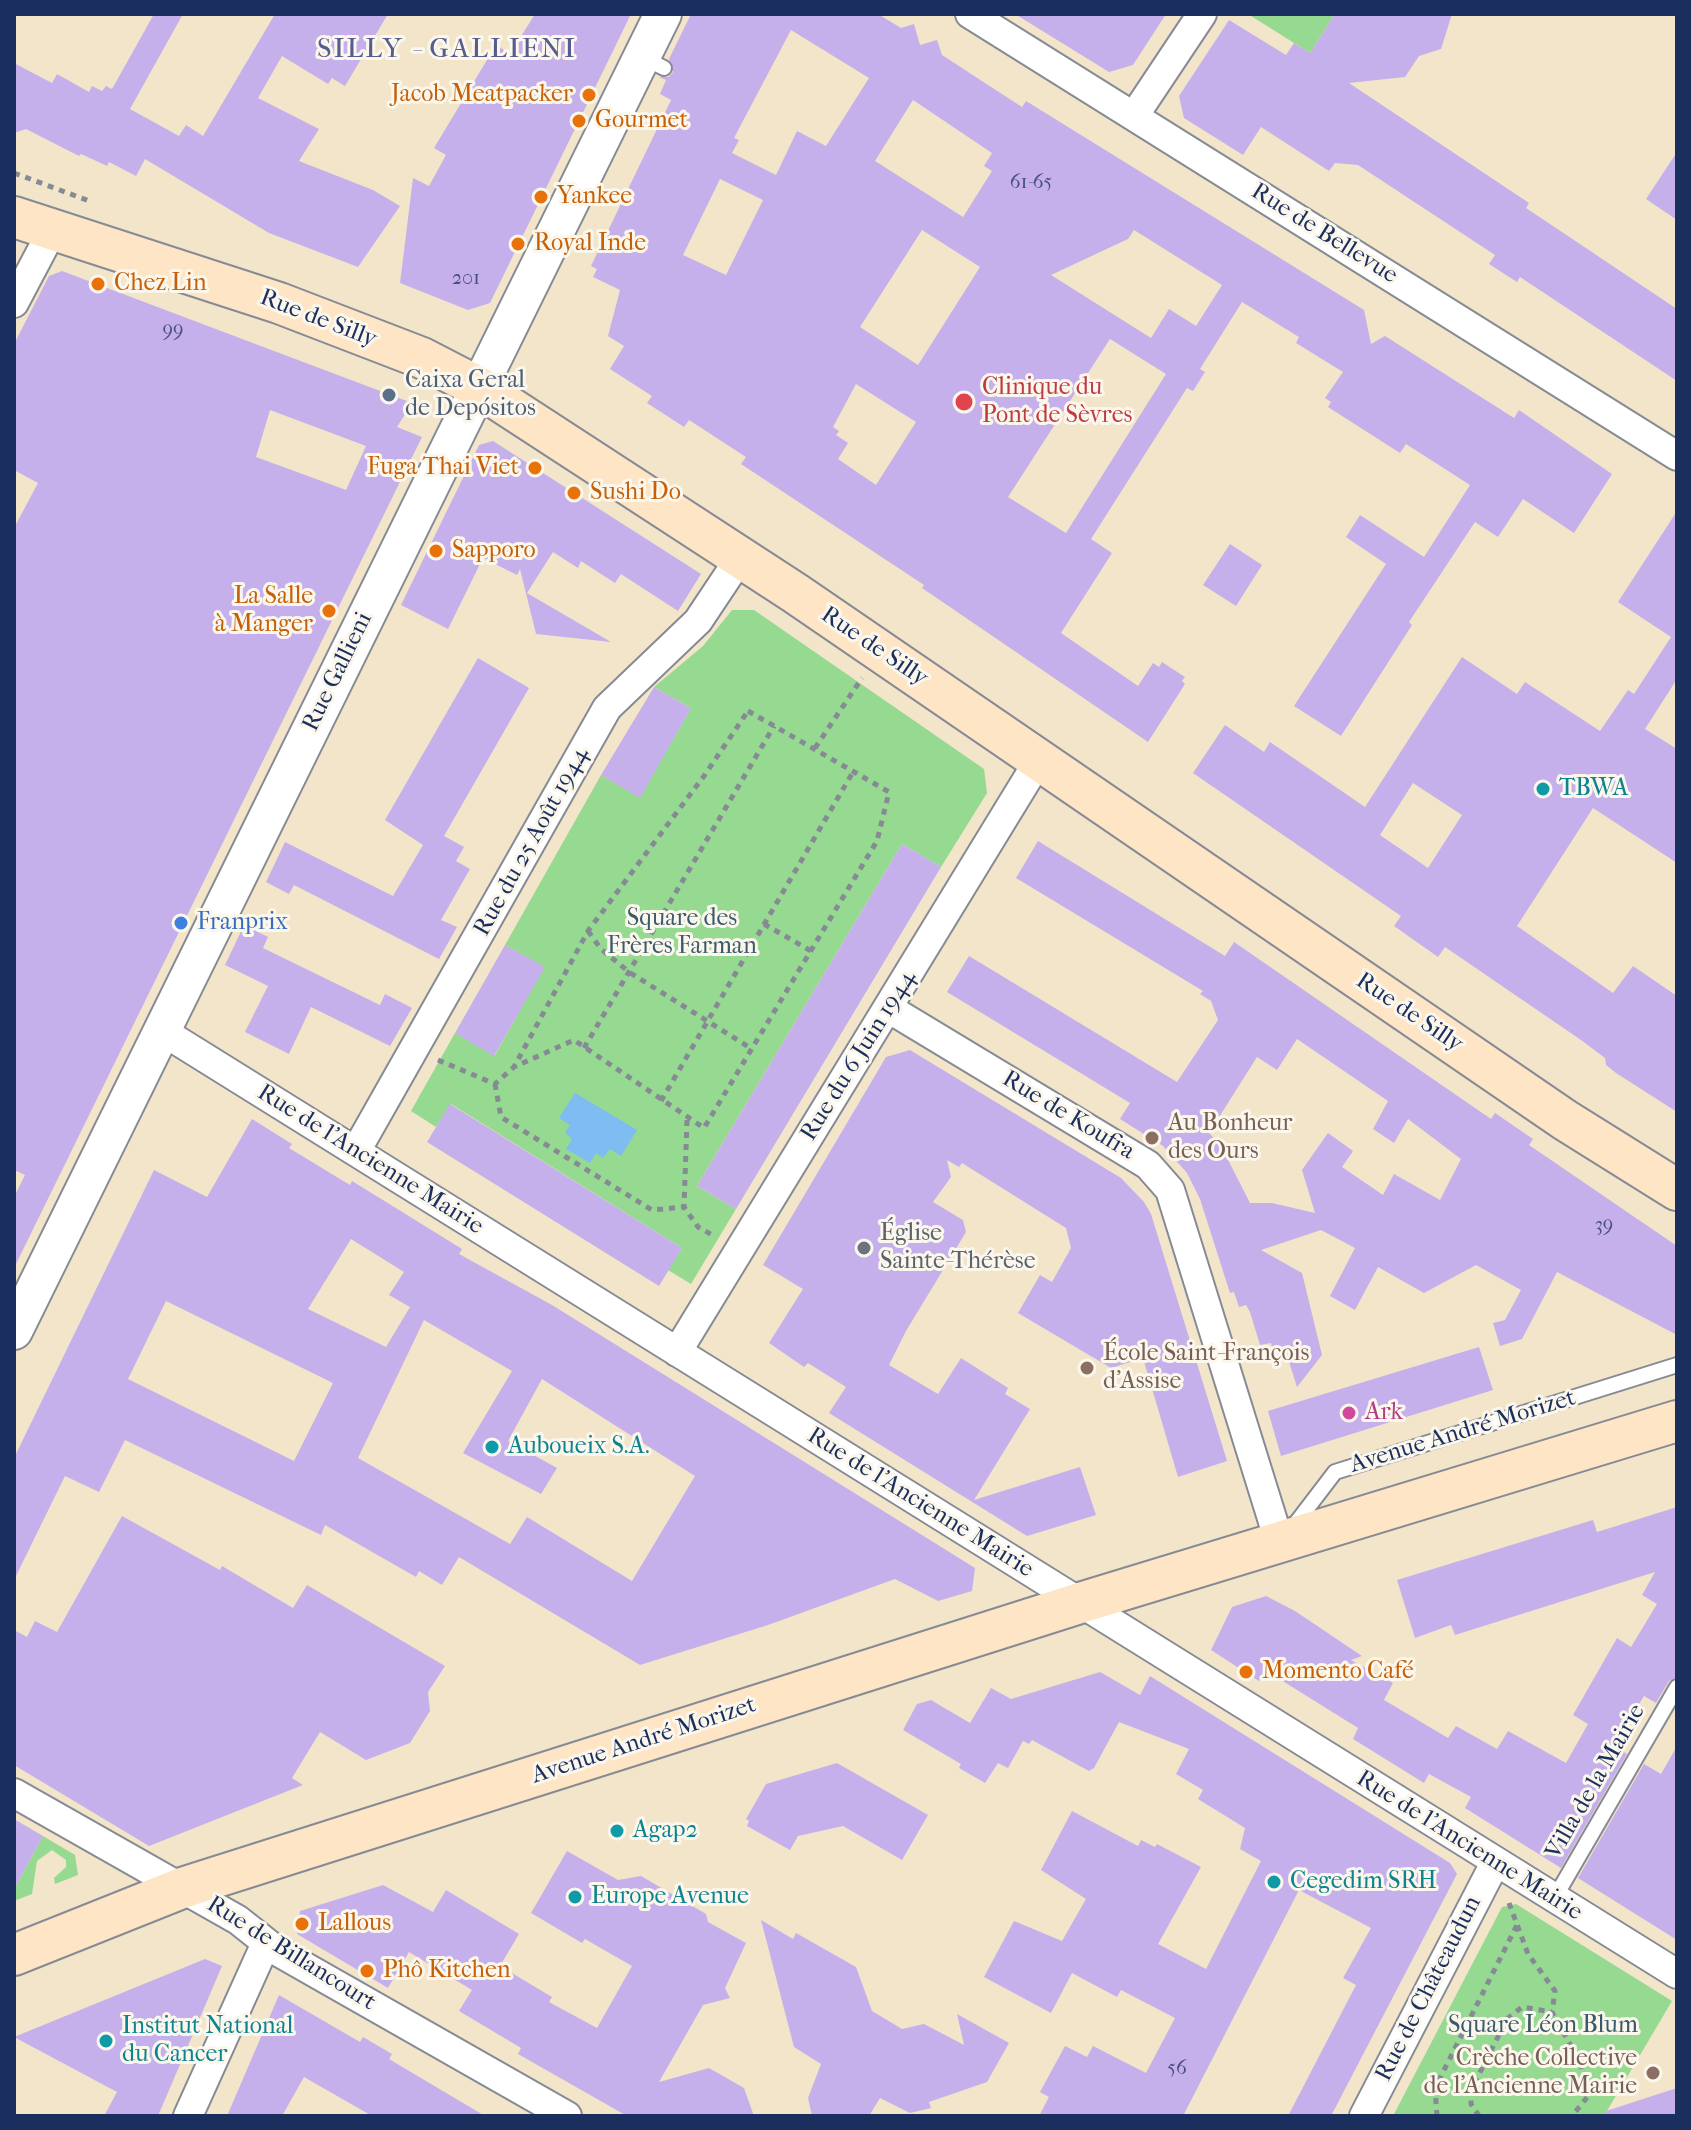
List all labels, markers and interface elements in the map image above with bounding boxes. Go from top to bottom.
district label: SILLY - GALLIENI [317,33,577,67]
place label: Jacob Meatpacker [391,81,573,109]
marker: Jacob Meatpacker [580,86,598,104]
place label: Gourmet [595,107,688,135]
marker: Gourmet [570,112,588,130]
house number: 61-65 [1010,171,1052,195]
street label: Rue de Bellevue [1246,178,1402,290]
place label: Yankee [557,183,632,211]
marker: Yankee [532,188,550,206]
place label: Royal Inde [534,230,646,258]
marker: Royal Inde [509,235,527,253]
house number: 201 [452,267,480,291]
place label: Chez Lin [114,270,207,298]
marker: Chez Lin [89,275,107,293]
street label: Rue de Silly [256,284,380,354]
house number: 99 [163,319,183,343]
place label: Caixa Geral de Depósitos [405,367,536,423]
place label: Clinique du Pont de Sèvres [982,374,1132,430]
marker: Caixa Geral de Depósitos [380,386,398,404]
marker: Clinique du Pont de Sèvres [953,391,975,413]
place label: Fuga Thai Viet [367,454,519,482]
marker: Fuga Thai Viet [526,459,544,477]
place label: Sushi Do [590,479,681,507]
marker: Sushi Do [565,484,583,502]
place label: Sapporo [452,537,536,565]
marker: Sapporo [427,542,445,560]
place label: La Salle à Manger [215,583,313,639]
street label: Rue de Silly [815,601,933,693]
marker: La Salle à Manger [320,602,338,620]
street label: Rue Gallieni [297,608,379,736]
street label: Rue du 25 Août 1944 [468,743,596,941]
place label: TBWA [1559,775,1628,803]
marker: TBWA [1534,780,1552,798]
park label: Square des Frères Farman [607,905,757,961]
place label: Franprix [197,909,288,937]
marker: Franprix [172,914,190,932]
street label: Rue du 6 Juin 1944 [795,966,923,1146]
street label: Rue de Silly [1350,967,1468,1059]
street label: Rue de Koufra [997,1065,1139,1167]
street label: Rue de l'Ancienne Mairie [252,1079,488,1241]
place label: Au Bonheur des Ours [1168,1110,1293,1166]
marker: Au Bonheur des Ours [1143,1129,1161,1147]
house number: 39 [1595,1214,1613,1238]
place label: Église Sainte-Thérèse [880,1220,1036,1276]
marker: Église Sainte-Thérèse [855,1239,873,1257]
place label: École Saint-François d'Assise [1103,1340,1309,1396]
marker: École Saint-François d'Assise [1078,1359,1096,1377]
street label: Avenue André Morizet [1347,1384,1579,1480]
place label: Ark [1365,1399,1403,1427]
marker: Ark [1340,1404,1358,1422]
street label: Rue de l'Ancienne Mairie [802,1422,1038,1584]
place label: Auboueix S.A. [508,1433,650,1461]
marker: Auboueix S.A. [483,1438,501,1456]
place label: Momento Café [1262,1658,1414,1686]
marker: Momento Café [1237,1663,1255,1681]
street label: Avenue André Morizet [528,1691,760,1791]
street label: Villa de la Mairie [1540,1699,1652,1865]
street label: Rue de l'Ancienne Mairie [1351,1765,1587,1927]
place label: Agap2 [633,1817,698,1845]
marker: Agap2 [608,1822,626,1840]
place label: Cegedim SRH [1290,1868,1437,1896]
marker: Cegedim SRH [1265,1873,1283,1891]
place label: Europe Avenue [591,1883,749,1911]
marker: Europe Avenue [566,1888,584,1906]
street label: Rue de Billancourt [201,1891,381,2017]
street label: Rue de Châteaudun [1370,1892,1488,2086]
place label: Lallous [318,1910,391,1938]
marker: Lallous [293,1915,311,1933]
place label: Phô Kitchen [383,1957,511,1985]
marker: Phô Kitchen [358,1962,376,1980]
park label: Square Léon Blum [1448,2012,1638,2040]
place label: Institut National du Cancer [122,2013,293,2069]
marker: Institut National du Cancer [97,2032,115,2050]
place label: Crèche Collective de l'Ancienne Mairie [1424,2045,1637,2101]
house number: 56 [1167,2057,1187,2081]
marker: Crèche Collective de l'Ancienne Mairie [1644,2064,1662,2082]

